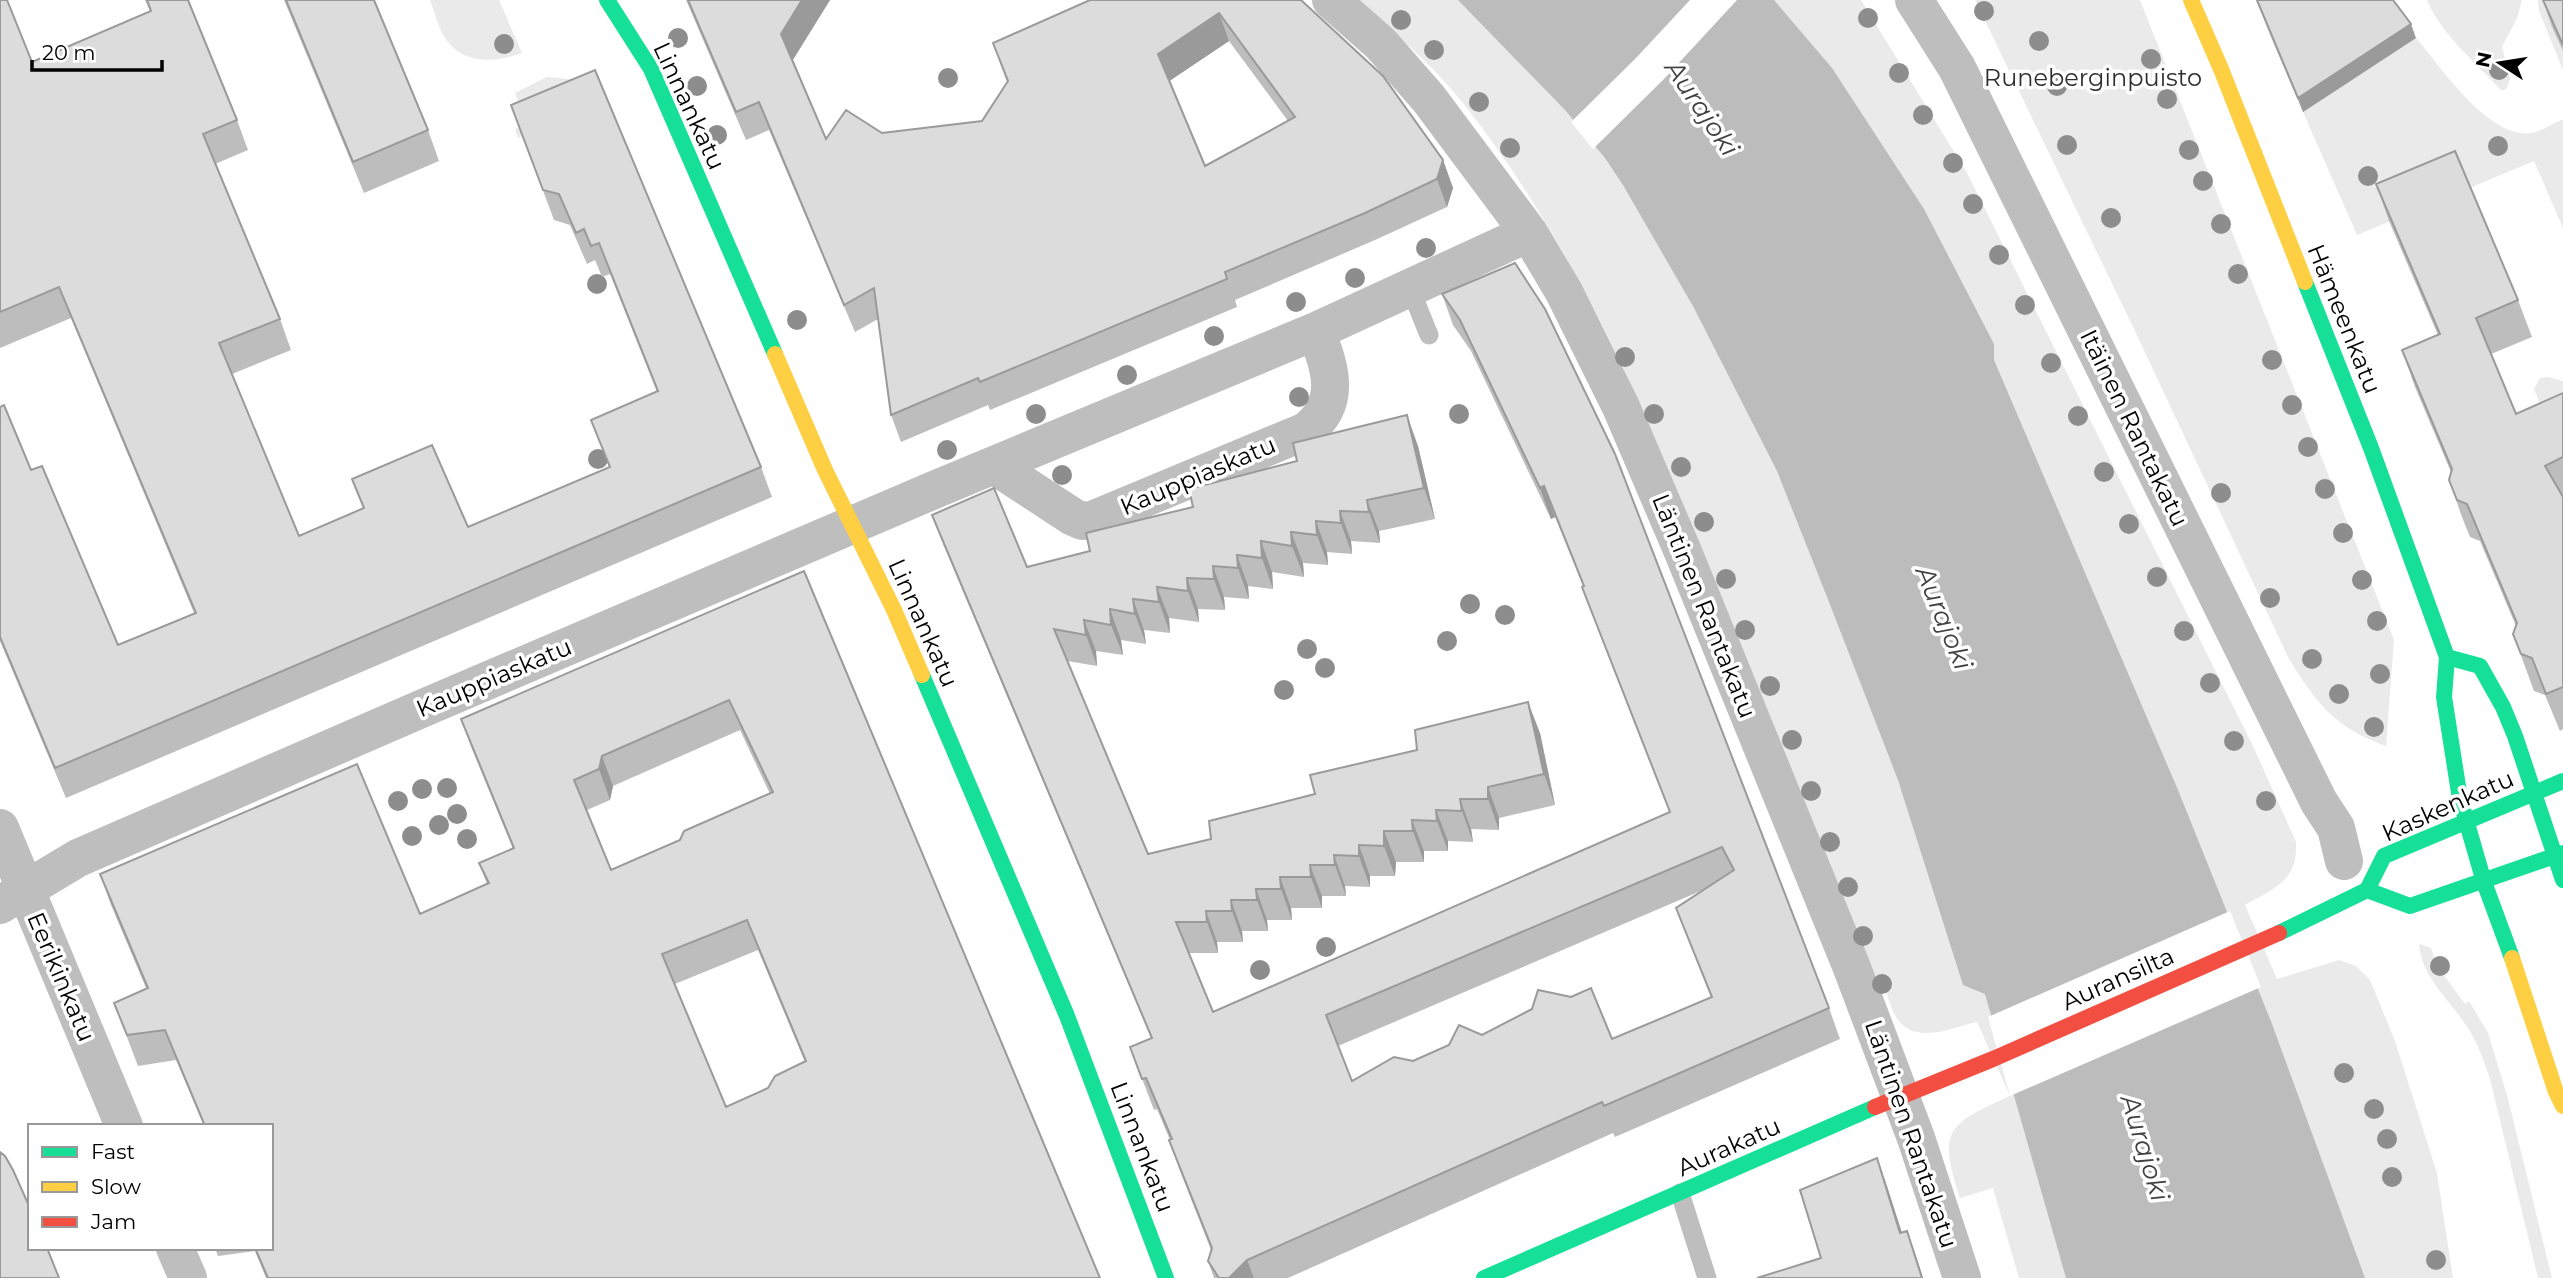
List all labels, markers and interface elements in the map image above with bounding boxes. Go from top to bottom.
scale bar [32,28,161,72]
north arrow [2465,28,2535,98]
street label: Linnankatu [647,37,732,174]
text: 20 m [42,40,96,65]
text: N [2471,50,2497,69]
water label: Aurajoki [1657,52,1746,163]
park label: Runeberginpuisto [1984,63,2202,92]
street label: Hämeenkatu [2301,240,2388,398]
street label: Itäinen Rantakatu [2074,325,2195,531]
street label: Kauppiaskatu [1116,430,1280,521]
street label: Läntinen Rantakatu [1646,490,1763,722]
street label: Linnankatu [882,554,965,692]
water label: Aurajoki [1908,559,1980,676]
street label: Kauppiaskatu [412,632,576,723]
street label: Kaskenkatu [2377,764,2518,848]
street label: Eerikinkatu [21,908,102,1046]
street label: Auransilta [2057,941,2178,1016]
street label: Läntinen Rantakatu [1859,1016,1964,1252]
street label: Linnankatu [1104,1077,1181,1216]
water label: Aurajoki [2113,1089,2177,1206]
street label: Aurakatu [1673,1111,1785,1182]
legend [28,1124,273,1250]
text: Fast [91,1139,135,1164]
text: Slow [91,1174,141,1199]
text: Jam [90,1209,136,1234]

